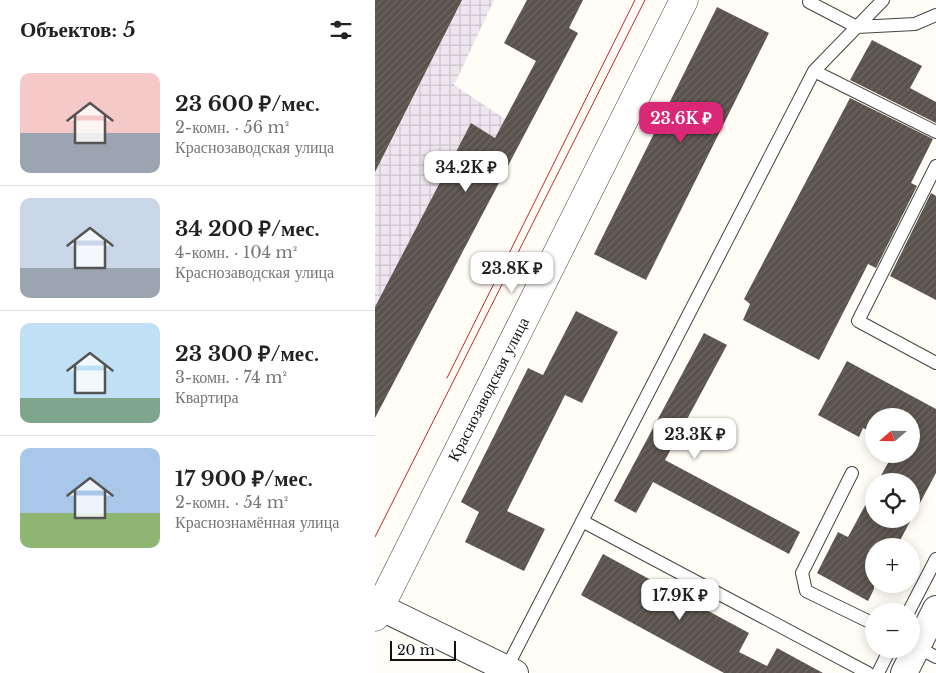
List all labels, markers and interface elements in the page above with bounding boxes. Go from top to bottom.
icon: filters [327,16,355,44]
text: Объектов: 5 [20,17,135,43]
text: 23 600 ₽/мес. [175,91,320,117]
icon: home [60,93,120,153]
pin: 23.6K ₽ [635,102,727,144]
text: 23.6K ₽ [650,108,712,128]
text: 2-комн. · 56 m² [175,117,289,137]
text: Краснозаводская улица [175,137,334,157]
pin: 34.2K ₽ [420,150,512,193]
text: 34.2K ₽ [435,157,497,177]
text: 34 200 ₽/мес. [175,216,320,242]
icon: home [60,218,120,278]
text: 4-комн. · 104 m² [175,242,297,262]
pin: 23.8K ₽ [466,252,558,294]
text: 23.8K ₽ [481,258,543,278]
text: Краснозаводская улица [175,262,334,282]
street label: Краснозаводская улица [443,314,533,464]
text: 23 300 ₽/мес. [175,341,319,367]
icon: home [60,343,120,403]
text: 3-комн. · 74 m² [175,367,287,387]
text: Квартира [175,387,239,407]
north arrow [865,408,920,462]
map controls [865,408,920,658]
pin: 23.3K ₽ [649,418,741,460]
text: 23.3K ₽ [664,424,726,444]
text: 17 900 ₽/мес. [175,466,313,492]
icon: home [60,468,120,528]
button: locate [865,473,920,528]
text: 2-комн. · 54 m² [175,492,288,512]
text: Краснознамённая улица [175,512,339,532]
button: + [865,538,920,593]
pin: 17.9K ₽ [634,578,726,621]
text: 17.9K ₽ [652,585,708,605]
button: − [865,603,920,658]
scale bar [390,638,456,661]
text: 20 m [397,641,435,659]

